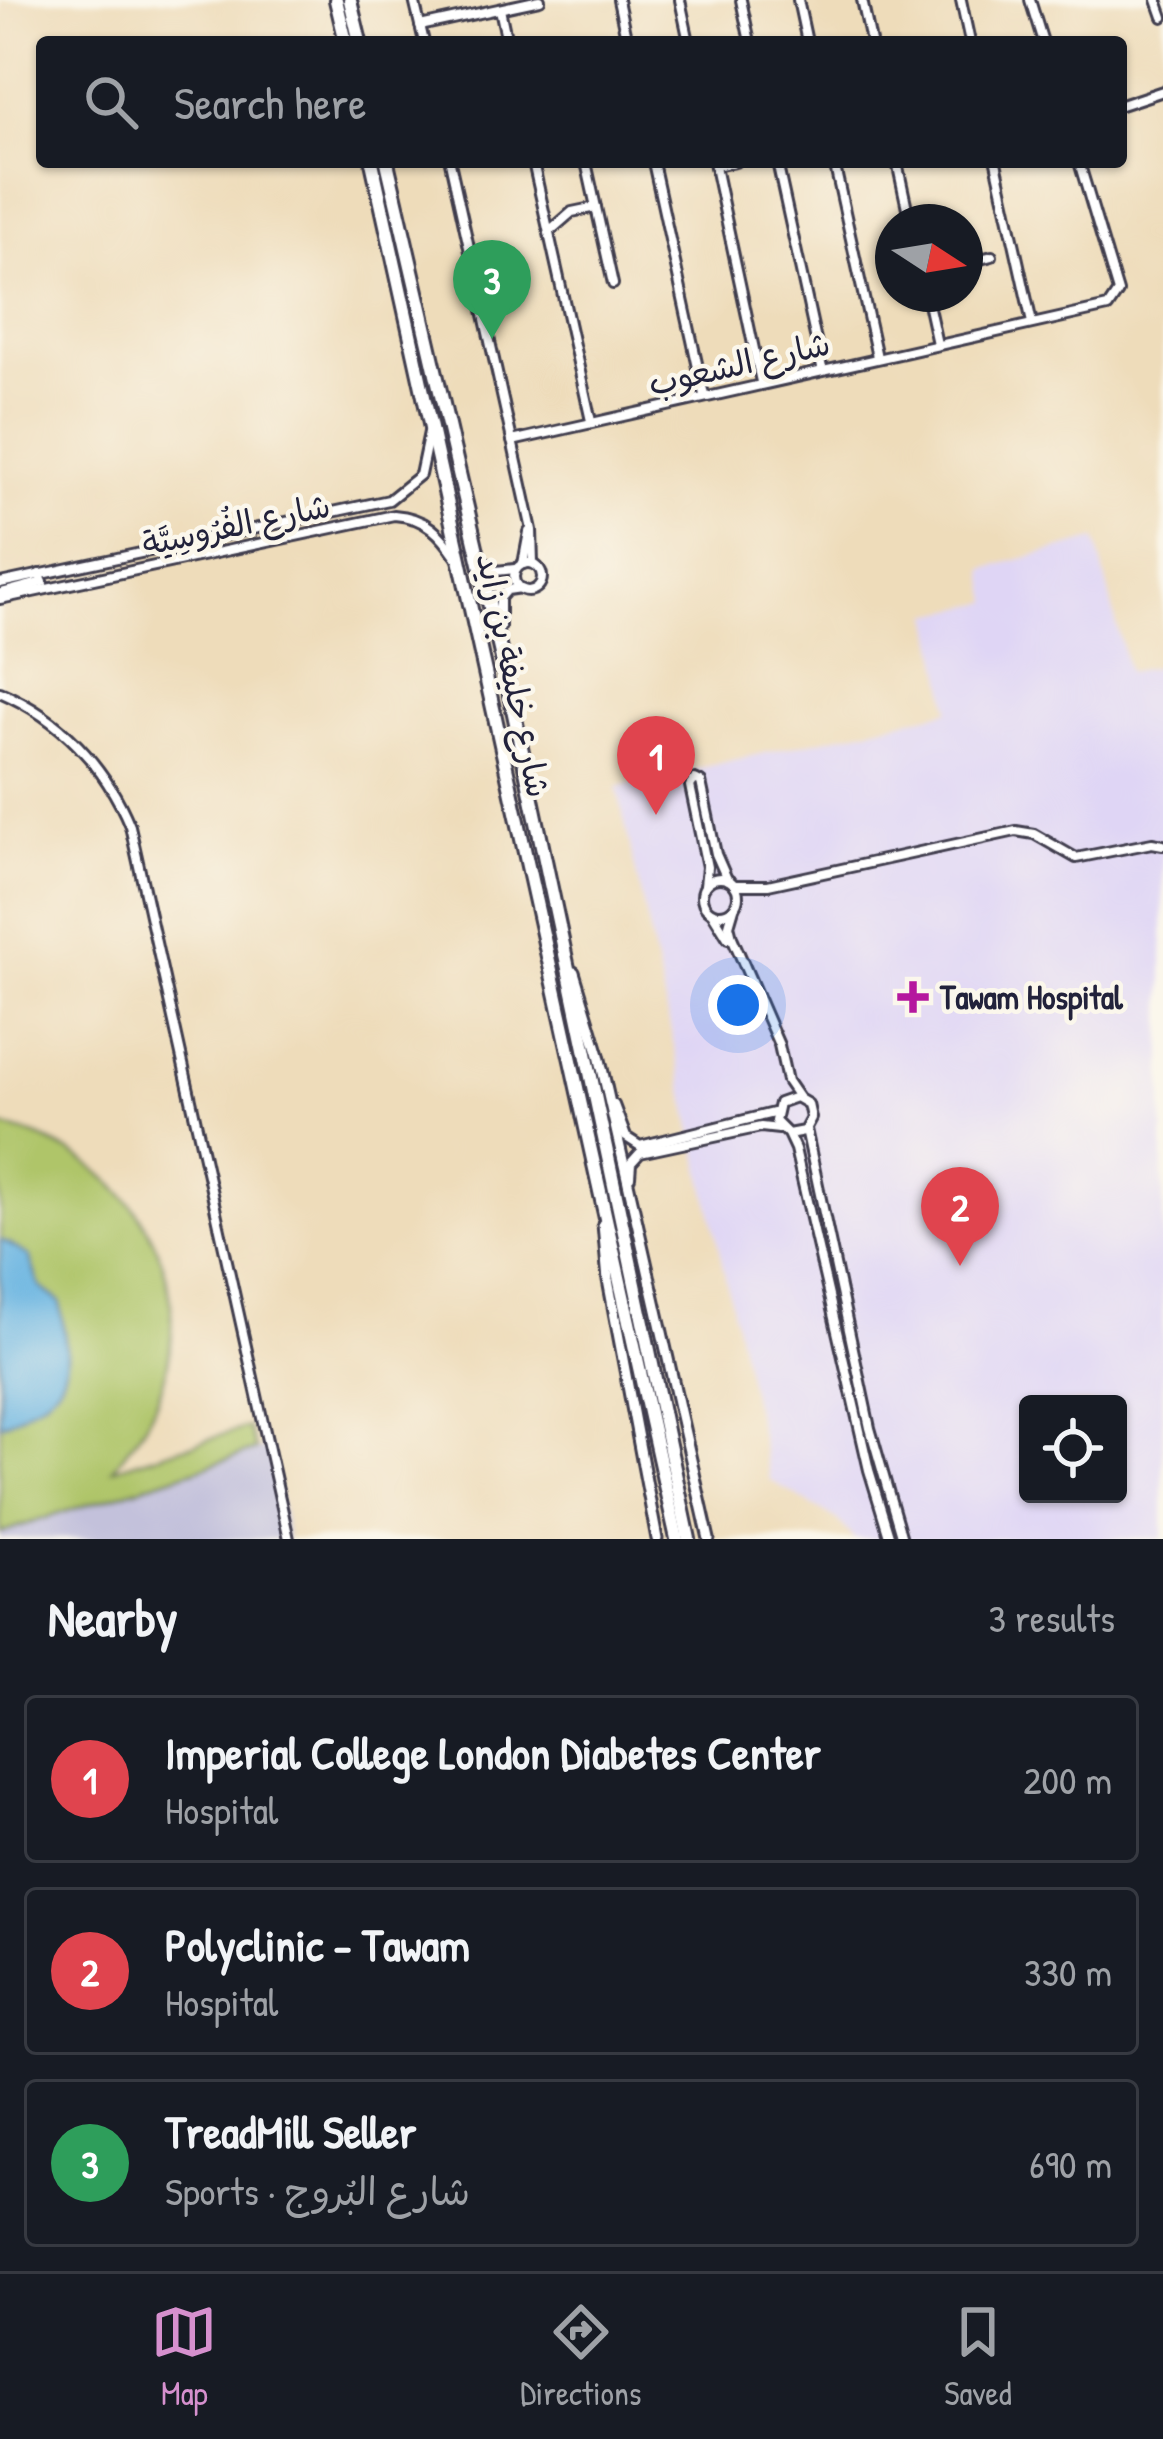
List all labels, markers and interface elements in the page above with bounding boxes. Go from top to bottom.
search box [36,36,1127,168]
icon: search [78,69,144,135]
text: Search here [174,72,366,133]
north arrow [875,204,983,312]
pin: 3 [453,240,531,339]
street label: شارع الشعوب [644,321,835,407]
street label: شارع الفُرُوسِيَّة [138,483,334,567]
street label: شارع خليفة بن زايد [465,549,561,802]
pin: 1 [617,716,695,815]
your location [708,975,768,1035]
place label: Tawam Hospital [939,975,1124,1021]
marker: Tawam Hospital [897,981,929,1013]
pin: 2 [921,1167,999,1266]
map controls [1019,1395,1127,1503]
button: locate [1019,1395,1127,1503]
text: Nearby [48,1583,178,1652]
text: 3 results [989,1591,1115,1644]
text: Imperial College London Diabetes Center [165,1722,821,1783]
text: 1 [83,1753,97,1806]
text: 200 m [1023,1753,1112,1806]
text: Hospital [165,1783,279,1836]
text: Polyclinic - Tawam [165,1914,470,1975]
text: 2 [81,1945,99,1998]
text: 330 m [1024,1945,1112,1998]
text: Hospital [165,1975,279,2028]
text: TreadMill Seller [165,2101,416,2162]
text: 3 [81,2137,99,2190]
text: 690 m [1029,2137,1112,2190]
text: Sports · شارع البُروج [165,2164,470,2217]
tab: Map [151,2299,217,2415]
tab: Directions [520,2299,642,2415]
tab: Saved [944,2299,1012,2415]

